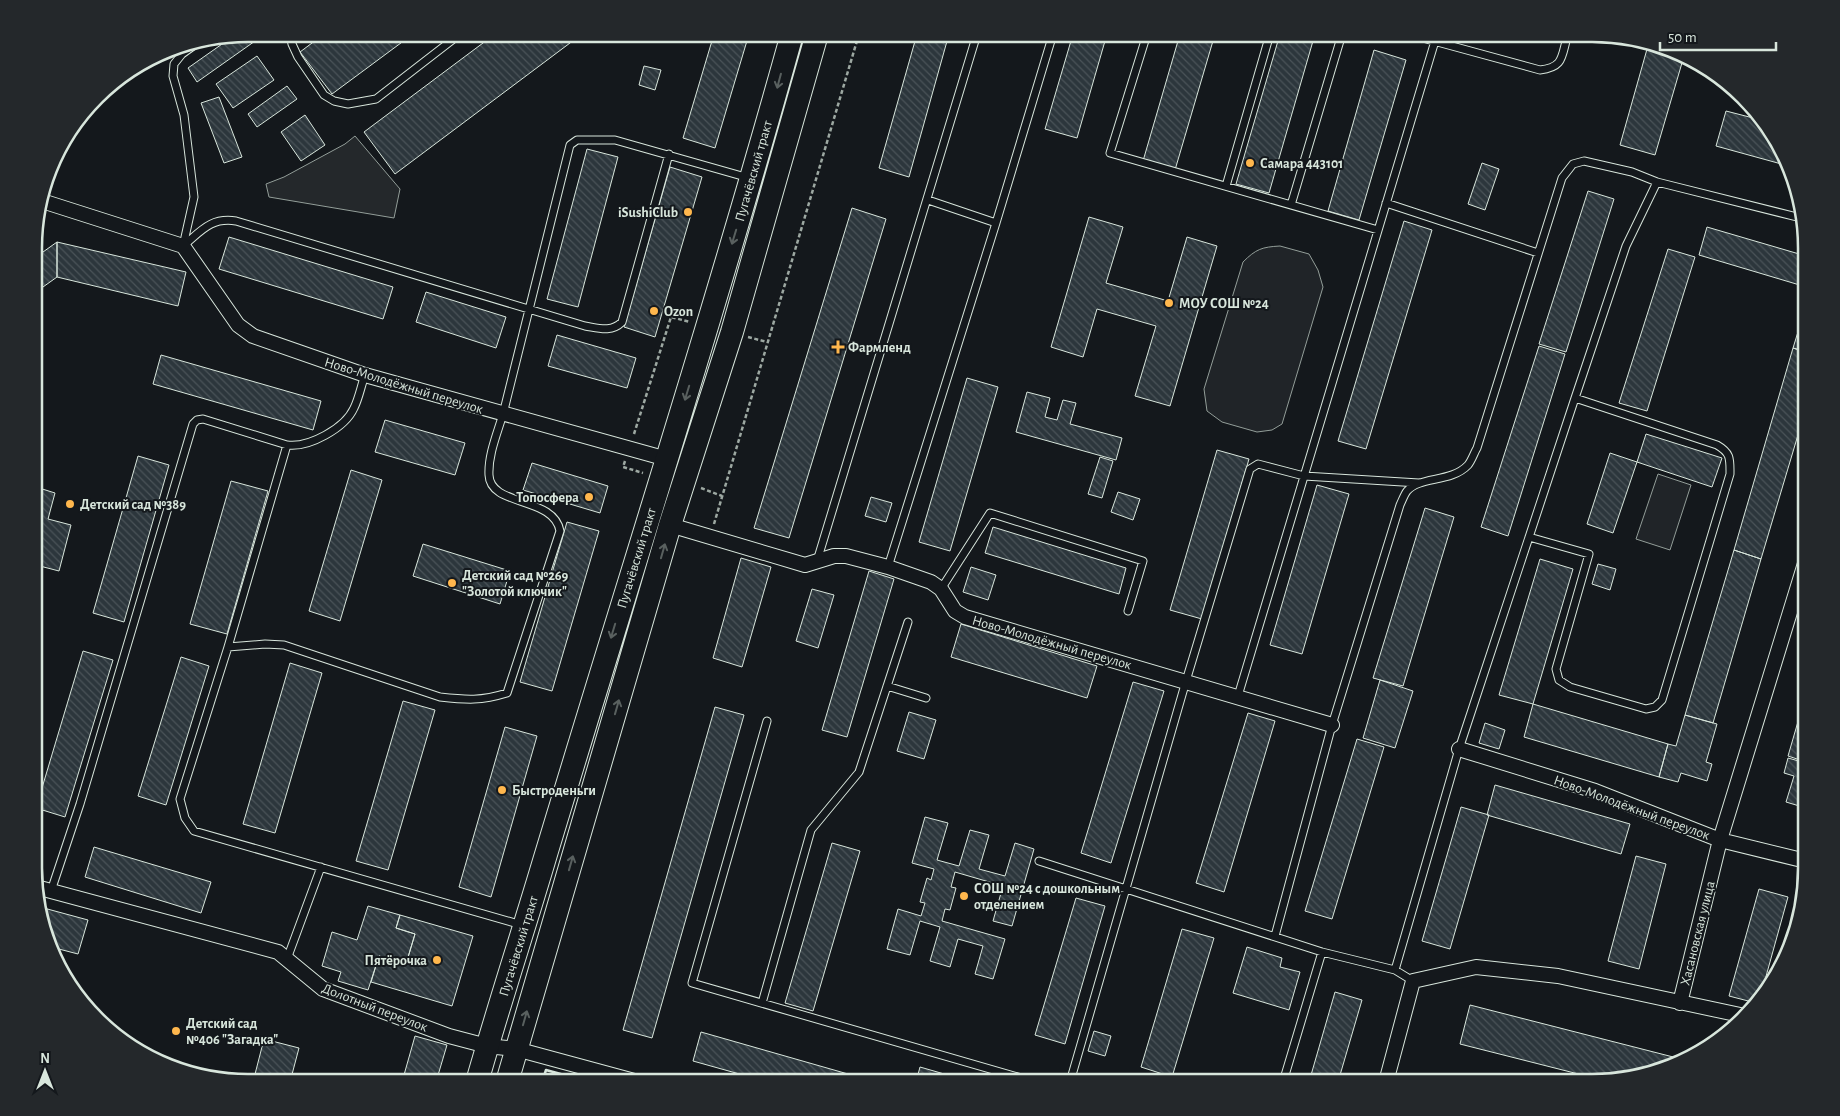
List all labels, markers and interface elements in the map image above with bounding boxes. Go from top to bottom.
scale bar [1660,20,1776,52]
text: 50 m [1668,30,1697,45]
one-way arrow [773,72,783,88]
street label: Пугачёвский тракт [733,118,775,223]
marker: Самара 443101 [1244,157,1256,169]
place label: Самара 443101 [1260,157,1343,171]
place label: iSushiClub [618,206,678,220]
marker: iSushiClub [682,206,694,218]
one-way arrow [729,229,739,245]
marker: МОУ СОШ №24 [1163,297,1175,309]
place label: МОУ СОШ №24 [1179,297,1269,311]
marker: Ozon [648,305,660,317]
place label: Ozon [664,305,693,319]
marker: Фармленд [832,341,844,353]
place label: Фармленд [848,341,911,355]
street label: Ново-Молодёжный переулок [323,355,485,417]
one-way arrow [682,384,692,400]
place label: Топосфера [516,491,579,505]
marker: Топосфера [583,491,595,503]
marker: Детский сад №389 [64,498,76,510]
place label: Детский сад №389 [80,498,186,512]
street label: Пугачёвский тракт [615,505,659,610]
one-way arrow [658,543,668,559]
place label: Детский сад №269 "Золотой ключик" [462,569,569,599]
marker: Детский сад №269 "Золотой ключик" [446,577,458,589]
street label: Ново-Молодёжный переулок [970,613,1134,673]
one-way arrow [608,623,618,639]
one-way arrow [612,699,622,715]
street label: Ново-Молодёжный переулок [1552,773,1712,843]
marker: Быстроденьги [496,784,508,796]
place label: Быстроденьги [512,784,596,798]
one-way arrow [566,855,576,871]
street label: Хасановская улица [1678,879,1718,987]
place label: СОШ №24 с дошкольным отделением [974,882,1120,912]
marker: СОШ №24 с дошкольным отделением [958,890,970,902]
street label: Пугачёвский тракт [497,893,541,998]
place label: Пятёрочка [365,954,427,968]
marker: Пятёрочка [431,954,443,966]
street label: Долотный переулок [320,981,430,1035]
one-way arrow [521,1011,531,1027]
place label: Детский сад №406 "Загадка" [186,1017,278,1047]
marker: Детский сад №406 "Загадка" [170,1025,182,1037]
north arrow [20,1046,70,1096]
text: N [40,1052,50,1066]

